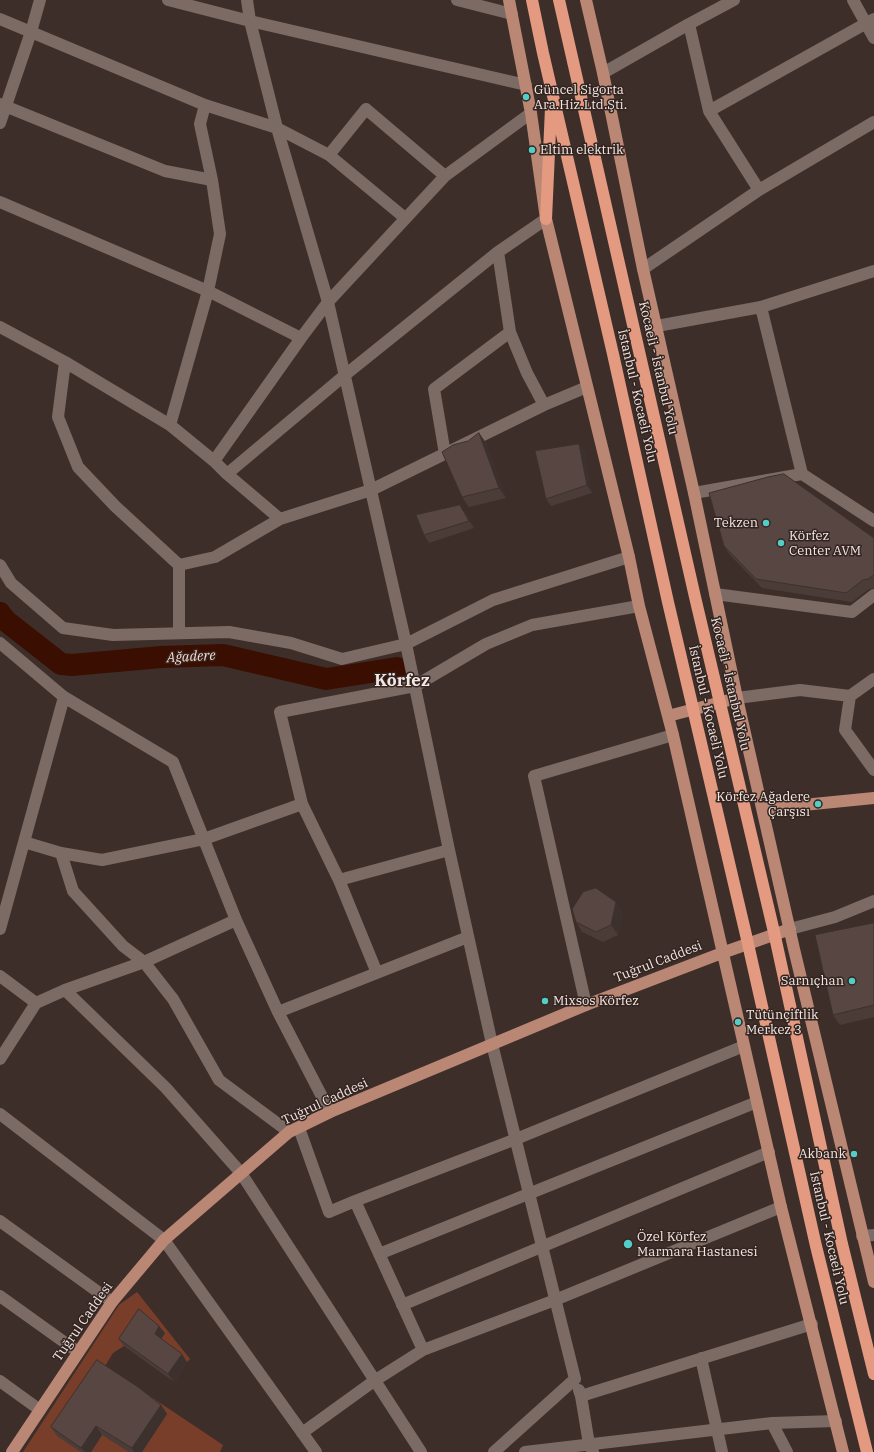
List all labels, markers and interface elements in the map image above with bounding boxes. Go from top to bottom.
place label: Güncel Sigorta Ara.Hiz.Ltd.Şti. [534,82,627,113]
marker: Güncel Sigorta Ara.Hiz.Ltd.Şti. [521,92,531,102]
place label: Eltim elektrik [540,142,624,158]
marker: Eltim elektrik [527,145,537,155]
street label: Kocaeli - İstanbul Yolu [635,300,681,436]
street label: İstanbul - Kocaeli Yolu [614,328,660,464]
place label: Tekzen [714,515,758,531]
marker: Tekzen [761,518,771,528]
place label: Körfez Center AVM [789,528,861,559]
marker: Körfez Center AVM [776,538,786,548]
street label: Kocaeli - İstanbul Yolu [707,616,753,752]
street label: İstanbul - Kocaeli Yolu [685,644,731,780]
water label: Ağadere [166,647,216,667]
district label: Körfez [374,671,430,691]
place label: Körfez Ağadere Çarşısı [716,789,810,820]
marker: Körfez Ağadere Çarşısı [813,799,823,809]
street label: Tuğrul Caddesi [612,938,704,986]
place label: Sarnıçhan [781,973,844,989]
marker: Sarnıçhan [847,976,857,986]
place label: Mixsos Körfez [553,993,639,1009]
marker: Mixsos Körfez [540,996,550,1006]
place label: Tütünçiftlik Merkez 3 [746,1007,819,1038]
marker: Tütünçiftlik Merkez 3 [733,1017,743,1027]
street label: Tuğrul Caddesi [280,1075,370,1129]
place label: Akbank [799,1146,846,1162]
marker: Akbank [849,1149,859,1159]
street label: İstanbul - Kocaeli Yolu [806,1170,852,1306]
place label: Özel Körfez Marmara Hastanesi [637,1229,758,1260]
marker: Özel Körfez Marmara Hastanesi [622,1238,634,1250]
street label: Tuğrul Caddesi [50,1279,116,1365]

